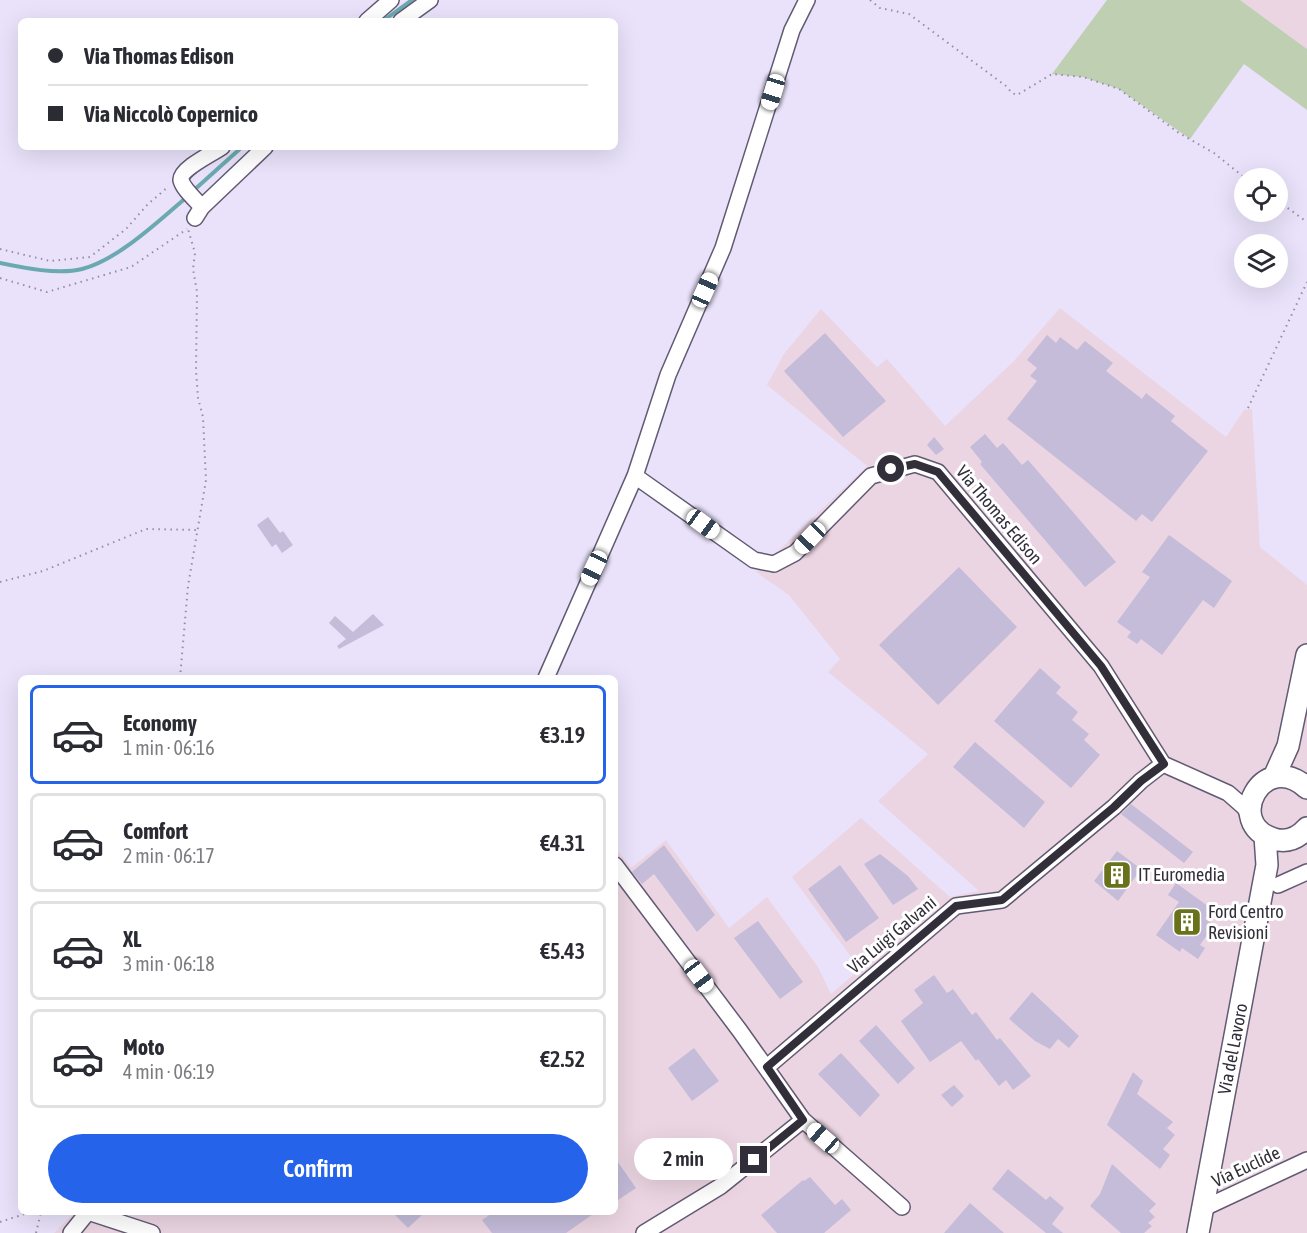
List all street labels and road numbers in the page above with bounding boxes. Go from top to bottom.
street label: Via Thomas Edison [952,461,1047,568]
street label: Via Luigi Galvani [843,892,940,978]
street label: Via del Lavoro [1213,1001,1252,1096]
street label: Via Euclide [1209,1142,1283,1191]

